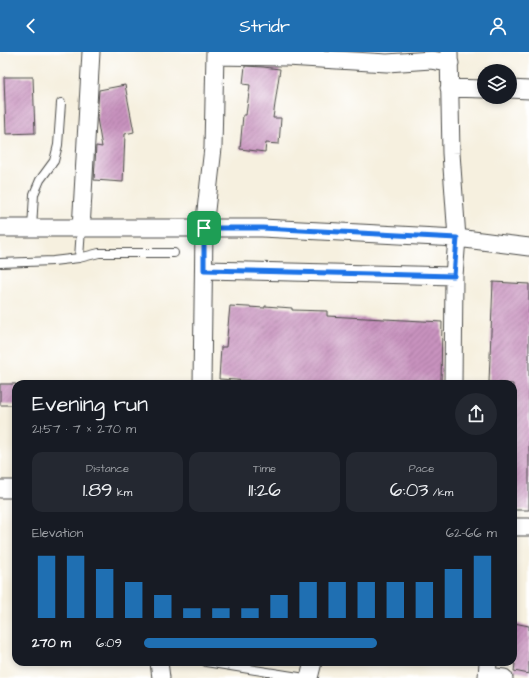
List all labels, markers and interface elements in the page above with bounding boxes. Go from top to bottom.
text: Stridr [239,14,290,39]
icon: back [20,15,42,37]
icon: person [487,15,509,37]
map controls [477,64,517,104]
button: layers [477,64,517,104]
pin [187,211,221,245]
icon: arrive [193,217,215,239]
text: Evening run [32,389,148,420]
button: share [455,393,497,435]
text: 21:57 · 7 × 270 m [32,420,136,438]
text: Distance [86,461,129,476]
text: Time [253,461,276,476]
text: Pace [409,461,434,476]
text: 1.89 [83,476,113,504]
text: 11:26 [248,476,281,504]
text: 6:03 [390,476,428,504]
text: km [113,485,132,500]
text: /km [428,485,453,500]
text: Elevation [32,524,83,542]
text: 62–66 m [446,524,497,542]
text: 270 m [32,634,71,652]
text: 6:09 [96,634,122,652]

